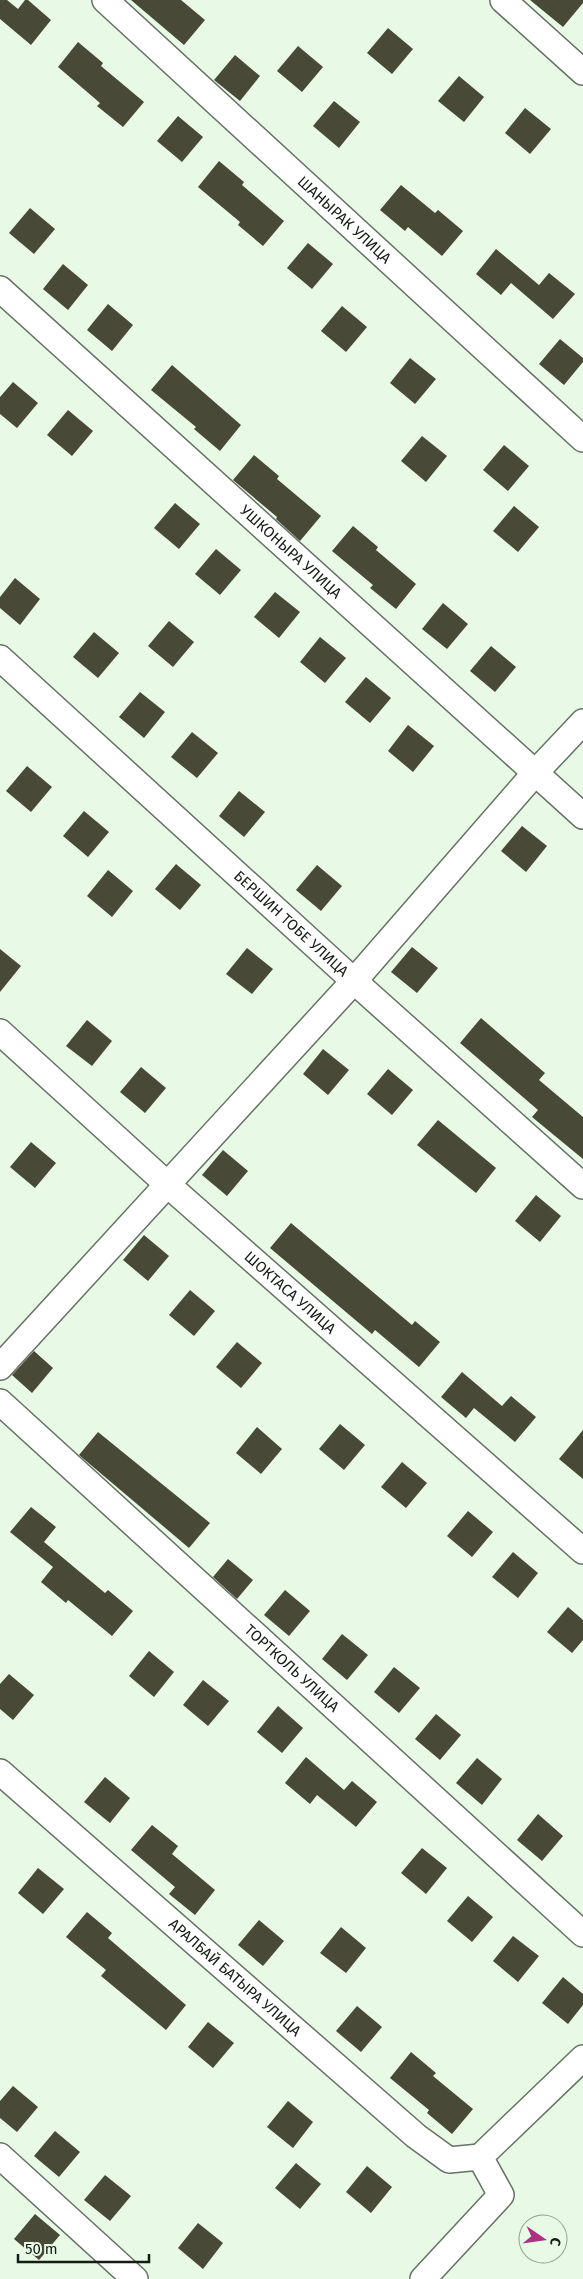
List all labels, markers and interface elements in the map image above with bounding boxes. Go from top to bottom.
street label: ШАНЫРАК УЛИЦА [294,172,395,268]
street label: УШКОНЫРА УЛИЦА [236,501,346,603]
street label: БЕРШИН ТОБЕ УЛИЦА [230,867,352,981]
street label: ШОКТАСА УЛИЦА [241,1248,340,1338]
street label: ТОРТКОЛЬ УЛИЦА [241,1621,343,1716]
street label: АРАЛБАЙ БАТЫРА УЛИЦА [165,1915,305,2040]
north arrow [518,2214,568,2264]
scale bar [18,2232,149,2264]
text: С [546,2236,564,2248]
text: 50 m [25,2240,58,2258]

